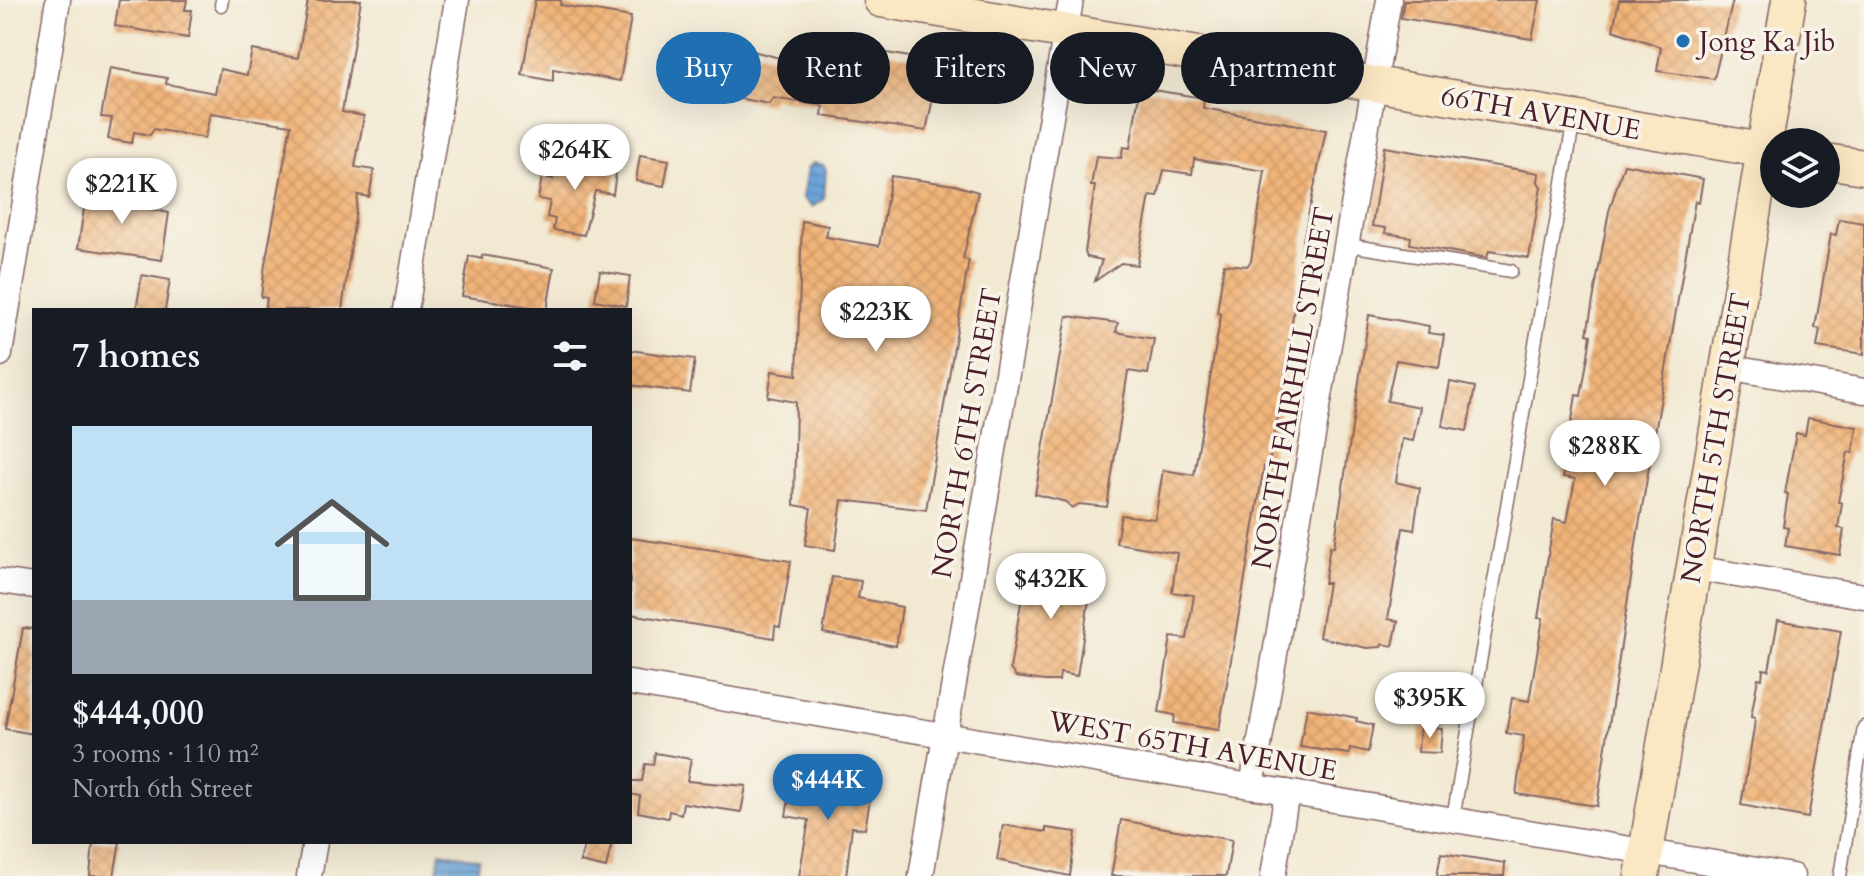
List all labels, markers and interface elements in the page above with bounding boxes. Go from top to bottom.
place label: Jong Ka Jib [1695,23,1836,61]
chip: Buy [656,32,761,104]
chip: Rent [777,32,890,104]
chip: Filters [906,32,1034,104]
chip: New [1050,32,1165,104]
chip: Apartment [1181,32,1364,104]
marker: Jong Ka Jib [1674,32,1692,50]
street label: 66TH AVENUE [1438,77,1644,149]
pin: $264K [519,124,631,192]
map controls [1760,128,1840,208]
button: layers [1760,128,1840,208]
text: $264K [538,132,612,167]
pin: $221K [66,158,178,226]
text: $221K [85,166,159,201]
street label: NORTH FAIRHILL STREET [1242,204,1344,572]
street label: NORTH 6TH STREET [923,285,1011,581]
pin: $223K [820,286,932,354]
street label: NORTH 5TH STREET [1672,290,1760,586]
text: $223K [839,294,913,329]
text: 7 homes [72,333,200,379]
icon: filters [548,334,592,378]
pin: $288K [1549,420,1661,488]
text: $288K [1568,428,1642,463]
icon: home [260,478,404,622]
pin: $432K [995,553,1107,621]
text: $432K [1014,561,1088,596]
pin: $395K [1374,672,1486,740]
text: $395K [1393,680,1467,715]
text: $444,000 [72,690,204,736]
street label: WEST 65TH AVENUE [1045,702,1340,790]
text: 3 rooms · 110 m² [72,736,259,771]
pin: $444K [772,754,884,822]
text: $444K [791,762,865,797]
text: North 6th Street [72,771,253,806]

